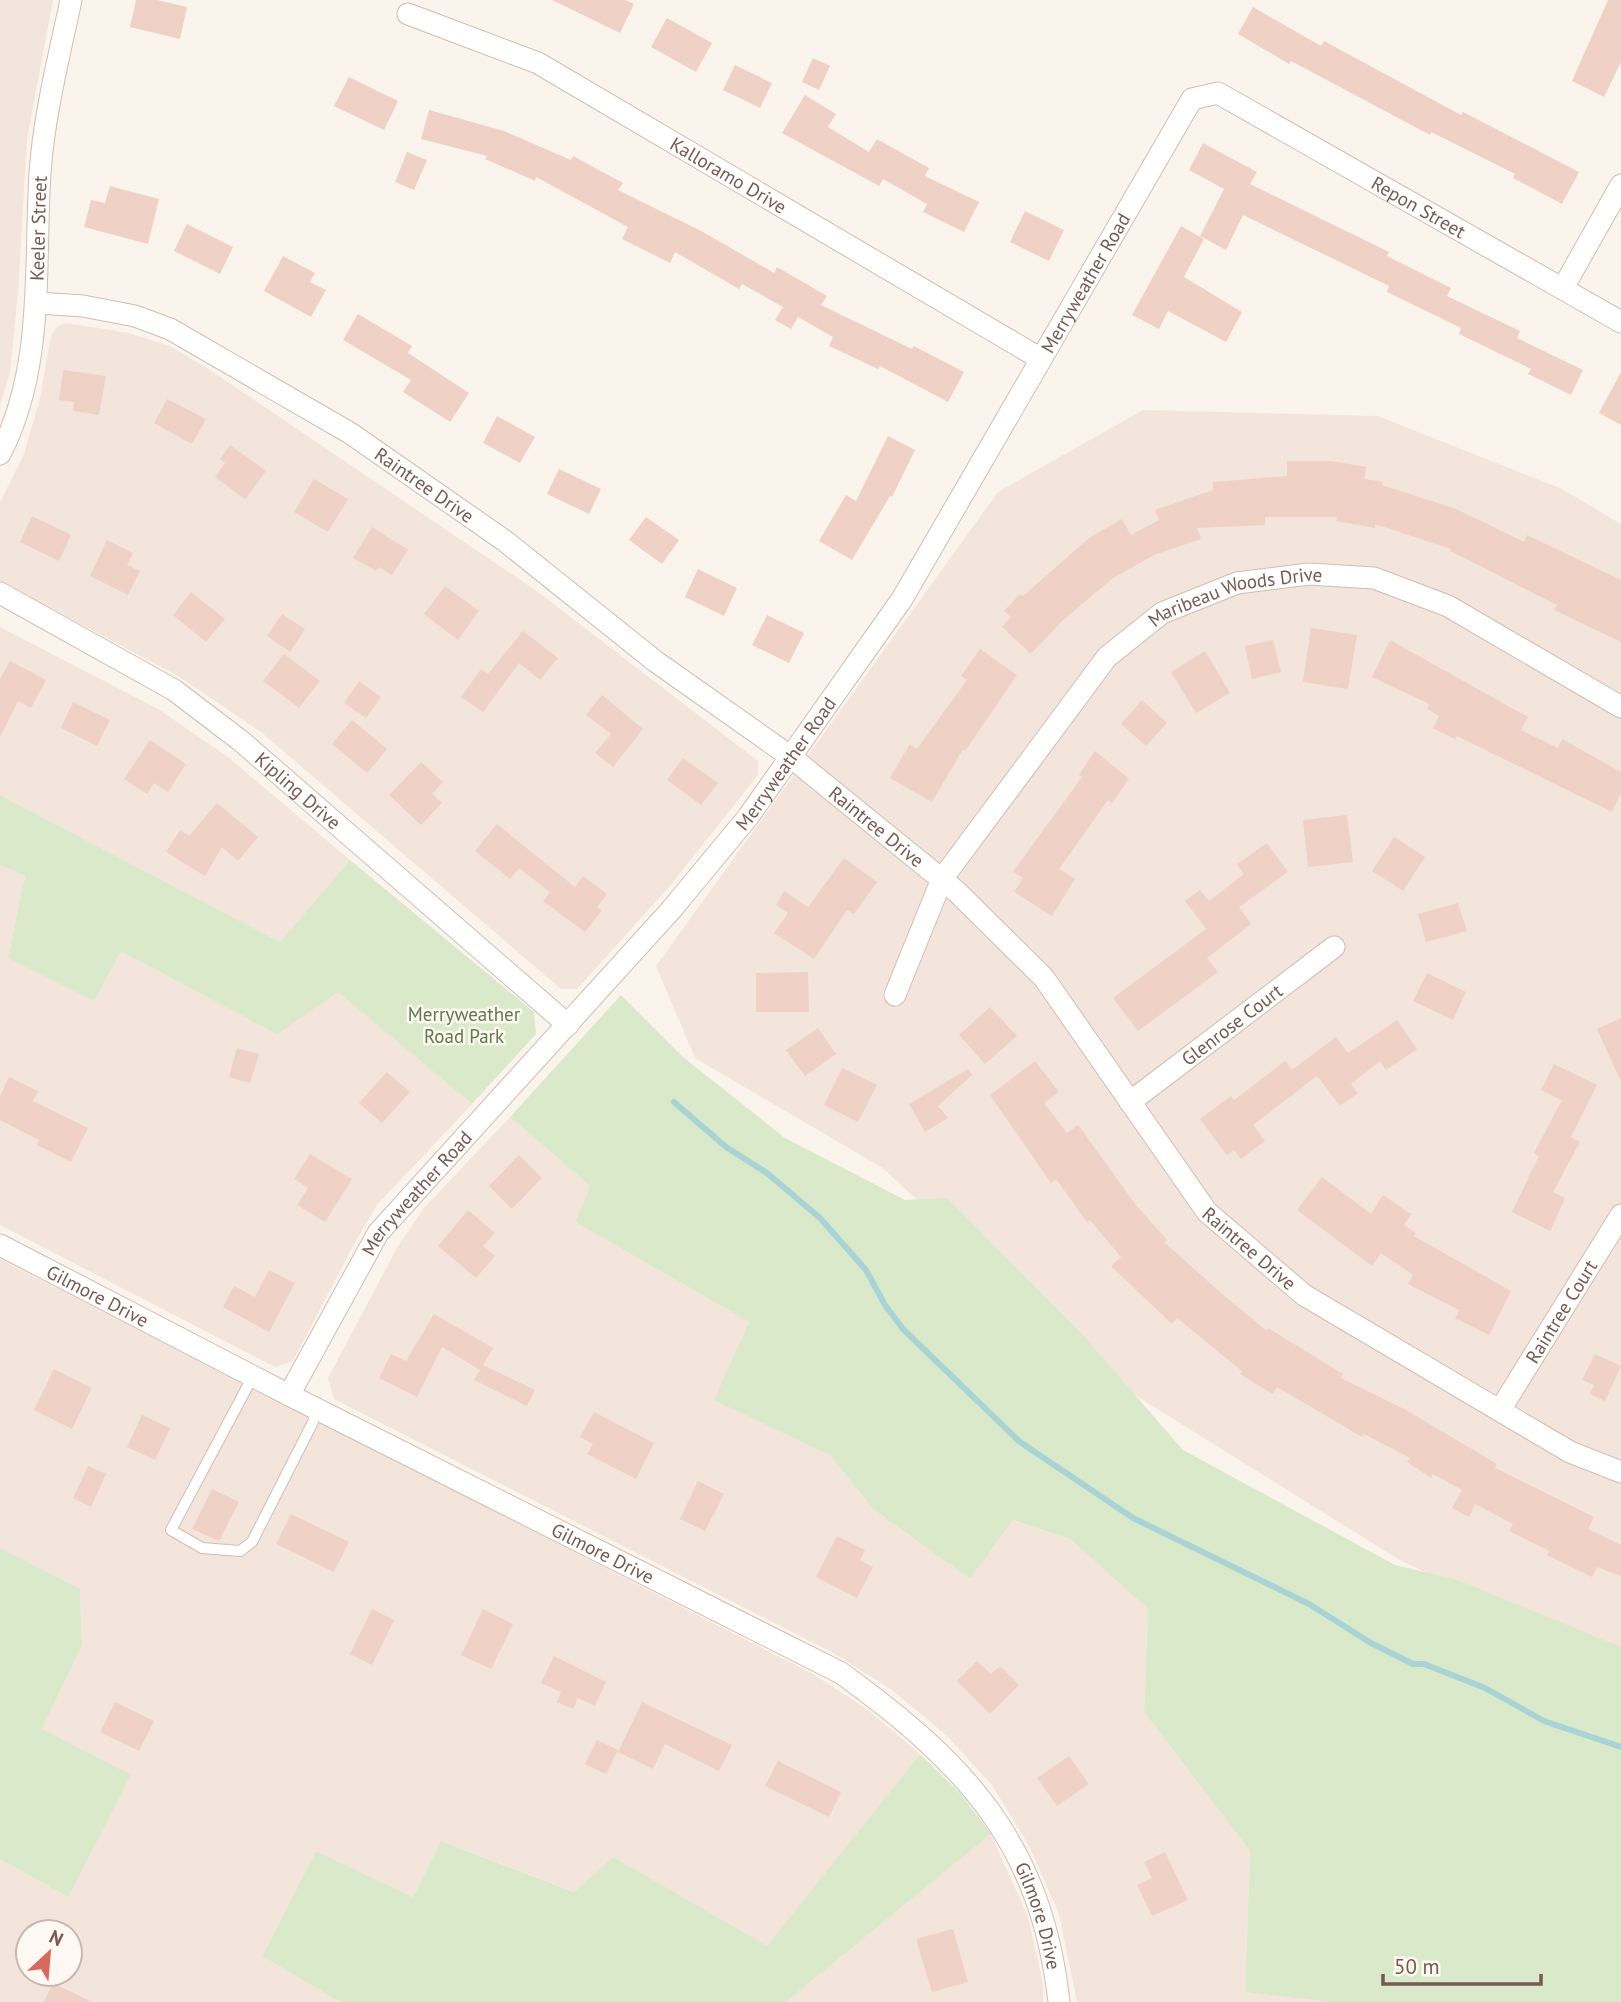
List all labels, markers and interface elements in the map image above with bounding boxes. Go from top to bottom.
street label: Kalloramo Drive [666,132,791,219]
street label: Repon Street [1367,171,1470,244]
street label: Keeler Street [25,175,52,281]
street label: Merryweather Road [1035,209,1135,357]
street label: Raintree Drive [370,442,479,528]
street label: Maribeau Woods Drive [1143,562,1323,632]
street label: Merryweather Road [730,692,841,835]
street label: Kipling Drive [250,747,346,834]
street label: Raintree Drive [824,781,929,872]
street label: Glenrose Court [1177,978,1288,1071]
park label: Merryweather Road Park [408,1002,521,1048]
street label: Merryweather Road [356,1126,477,1260]
street label: Raintree Drive [1198,1202,1301,1295]
street label: Raintree Court [1520,1255,1603,1368]
street label: Gilmore Drive [43,1259,153,1332]
street label: Gilmore Drive [548,1517,658,1589]
street label: Gilmore Drive [1010,1858,1066,1971]
north arrow [14,1918,84,1988]
text: N [46,1924,67,1951]
scale bar [1383,1942,1540,1986]
text: 50 m [1394,1953,1440,1980]

